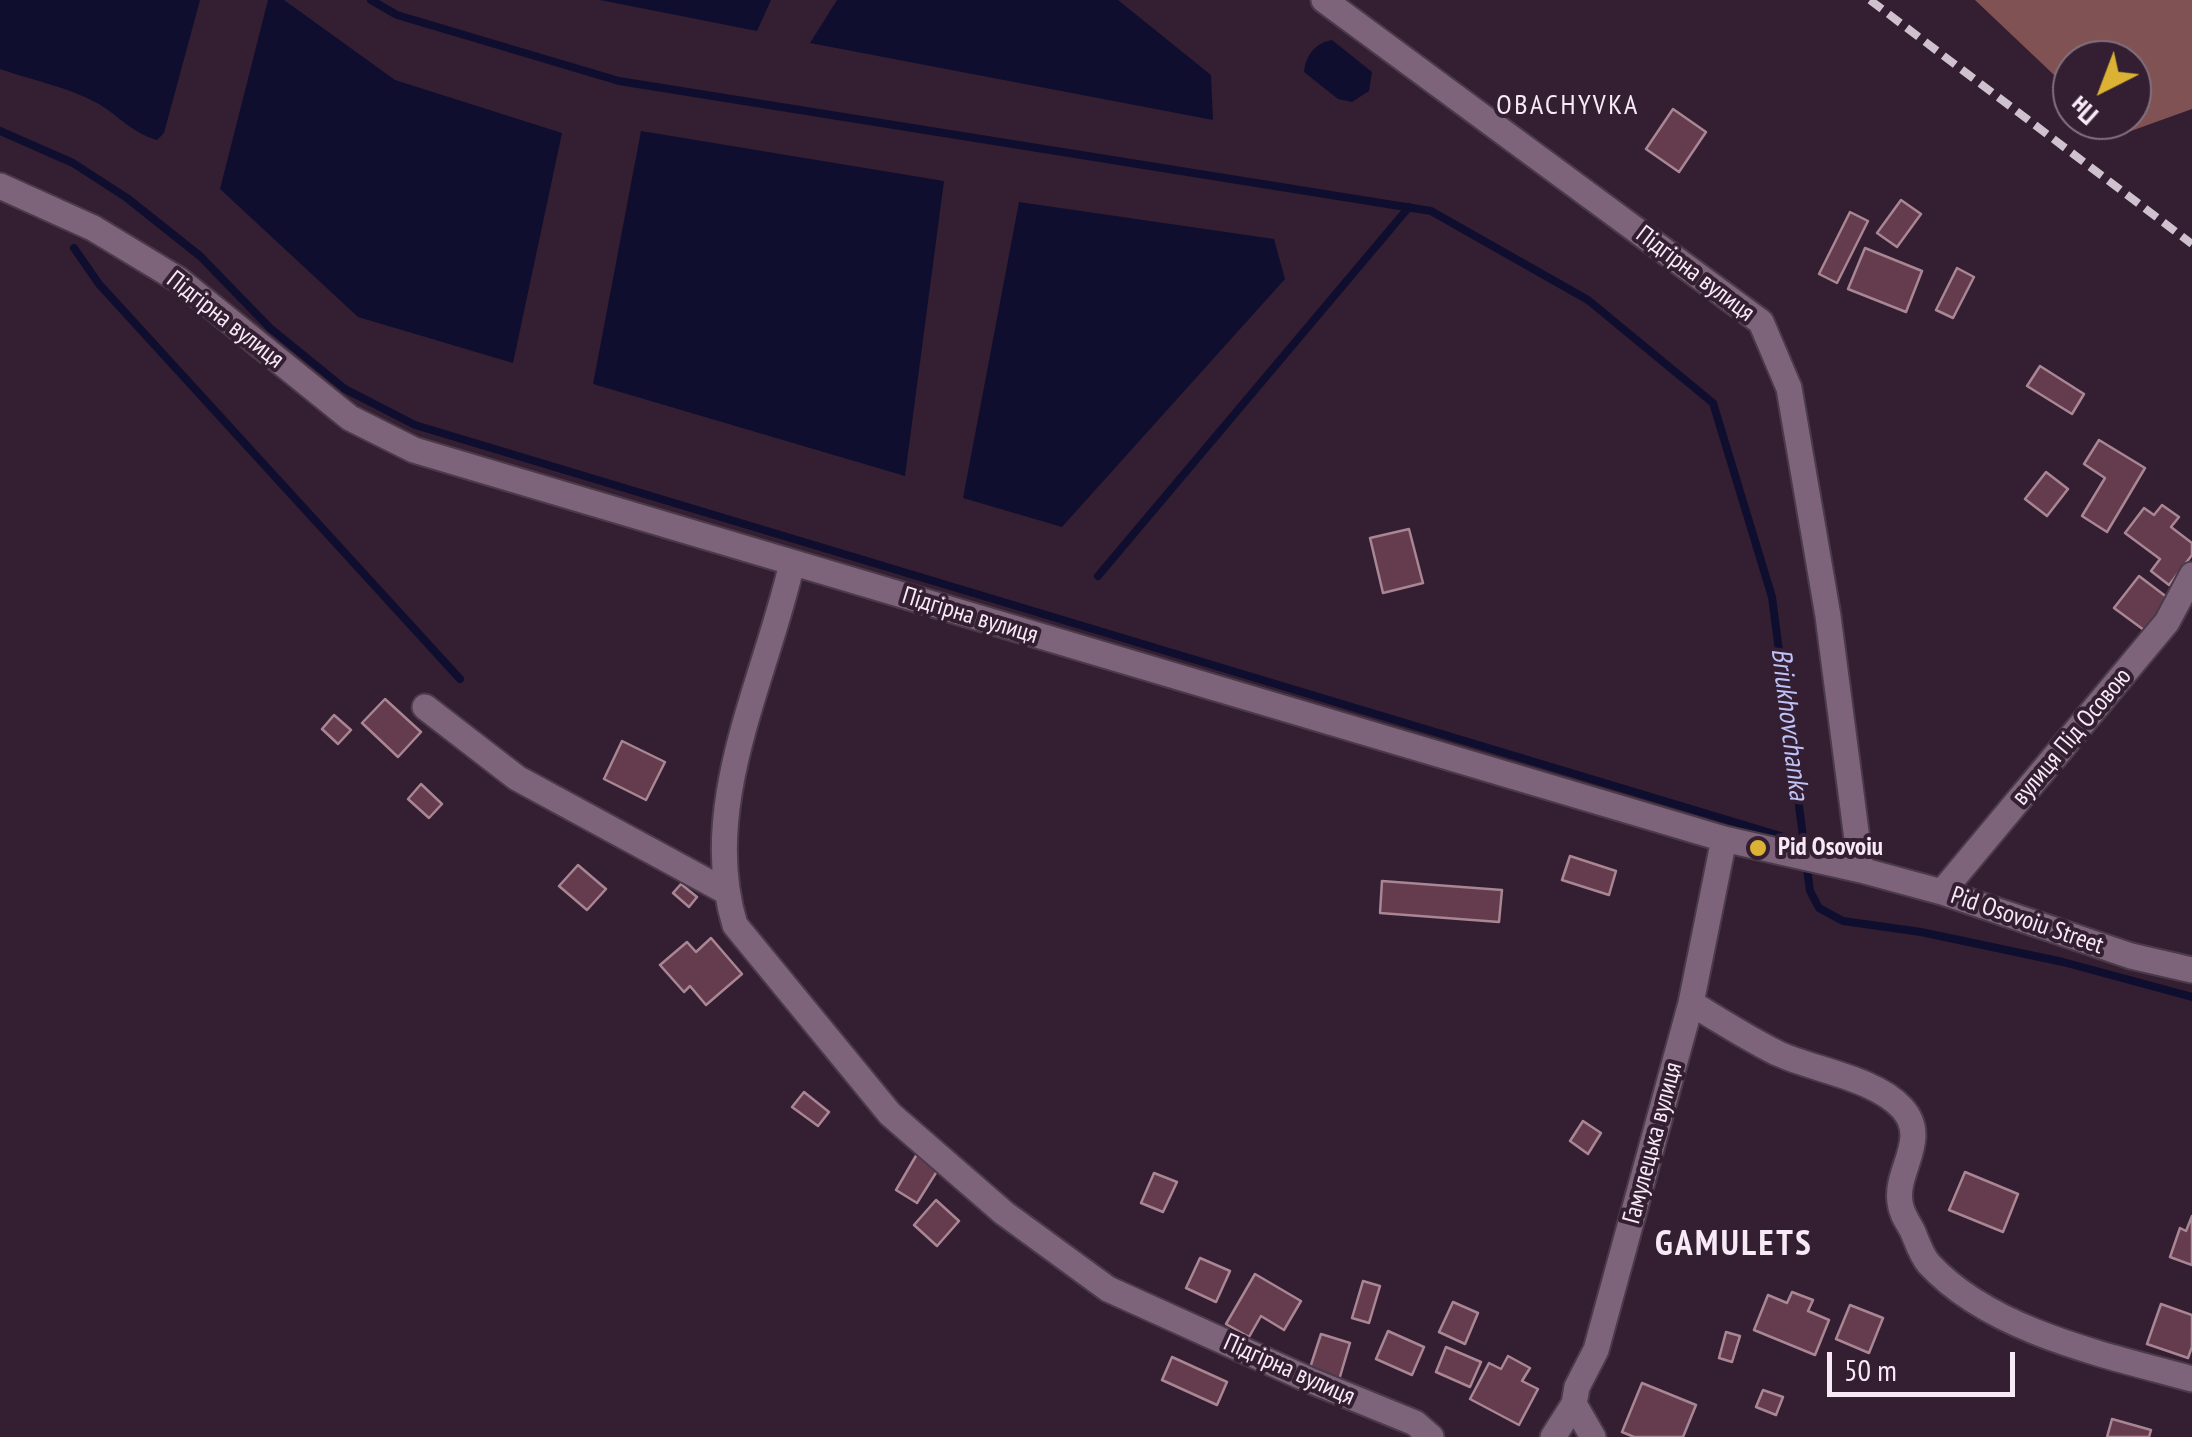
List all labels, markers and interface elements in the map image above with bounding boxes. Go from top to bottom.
north arrow [2052,40,2152,140]
text: Пн [2060,88,2105,134]
district label: OBACHYVKA [1496,89,1640,123]
street label: Підгірна вулиця [1630,220,1760,328]
street label: Підгірна вулиця [160,265,290,375]
street label: Підгірна вулиця [898,581,1042,651]
water label: Briukhovchanka [1763,646,1815,802]
street label: вулиця Під Осовою [2006,662,2138,812]
place label: Pid Osovoiu [1778,833,1883,863]
marker: Pid Osovoiu [1747,837,1769,859]
street label: Pid Osovoiu Street [1947,881,2107,961]
street label: Гамулецька вулиця [1617,1059,1689,1227]
district label: GAMULETS [1655,1224,1813,1266]
street label: Підгірна вулиця [1219,1328,1359,1412]
scale bar [1832,1332,2020,1394]
text: 50 m [1844,1350,1897,1389]

